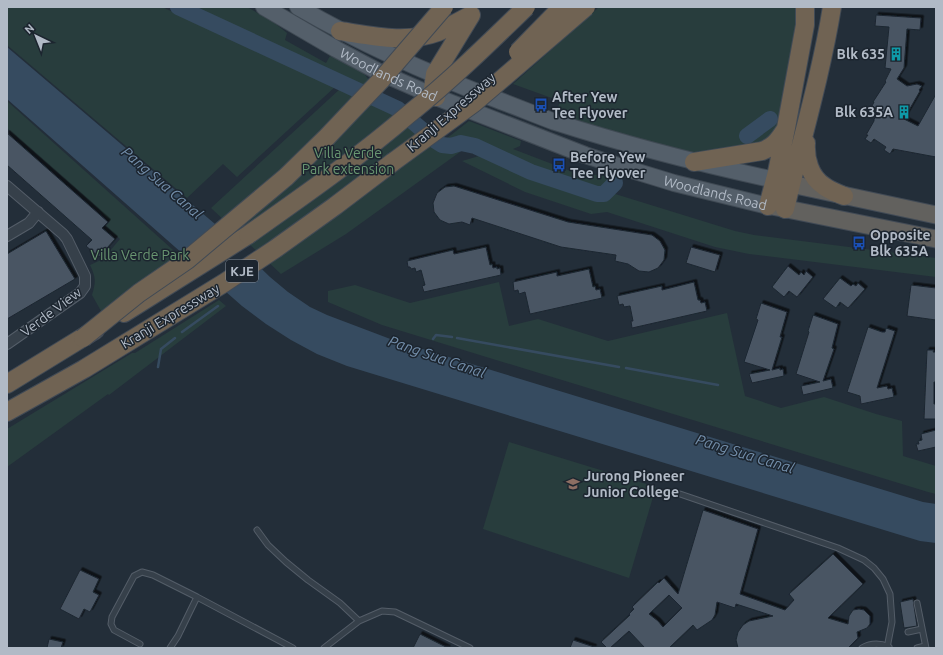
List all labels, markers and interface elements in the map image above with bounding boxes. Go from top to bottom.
north arrow [16,16,56,56]
text: N [22,21,36,36]
street label: Woodlands Road [337,45,440,105]
place label: Blk 635 [837,46,885,62]
building icon: Blk 635 [888,46,904,62]
street label: Kranji Expressway [403,69,499,155]
place label: After Yew Tee Flyover [552,89,628,121]
bus stop icon: After Yew Tee Flyover [533,97,549,113]
place label: Blk 635A [835,104,893,120]
building icon: Blk 635A [896,104,912,120]
water label: Pang Sua Canal [118,143,207,223]
park label: Villa Verde Park extension [302,145,394,177]
place label: Before Yew Tee Flyover [570,149,646,181]
bus stop icon: Before Yew Tee Flyover [551,157,567,173]
street label: Woodlands Road [662,172,769,213]
place label: Opposite Blk 635A [870,227,931,259]
bus stop icon: Opposite Blk 635A [851,235,867,251]
park label: Villa Verde Park [91,247,189,263]
road number: KJE [226,260,258,282]
street label: Kranji Expressway [118,280,222,352]
street label: Verde View [17,284,85,340]
water label: Pang Sua Canal [386,332,489,381]
water label: Pang Sua Canal [694,431,797,477]
place label: Jurong Pioneer Junior College [584,468,685,500]
school or university icon: Jurong Pioneer Junior College [565,476,581,492]

